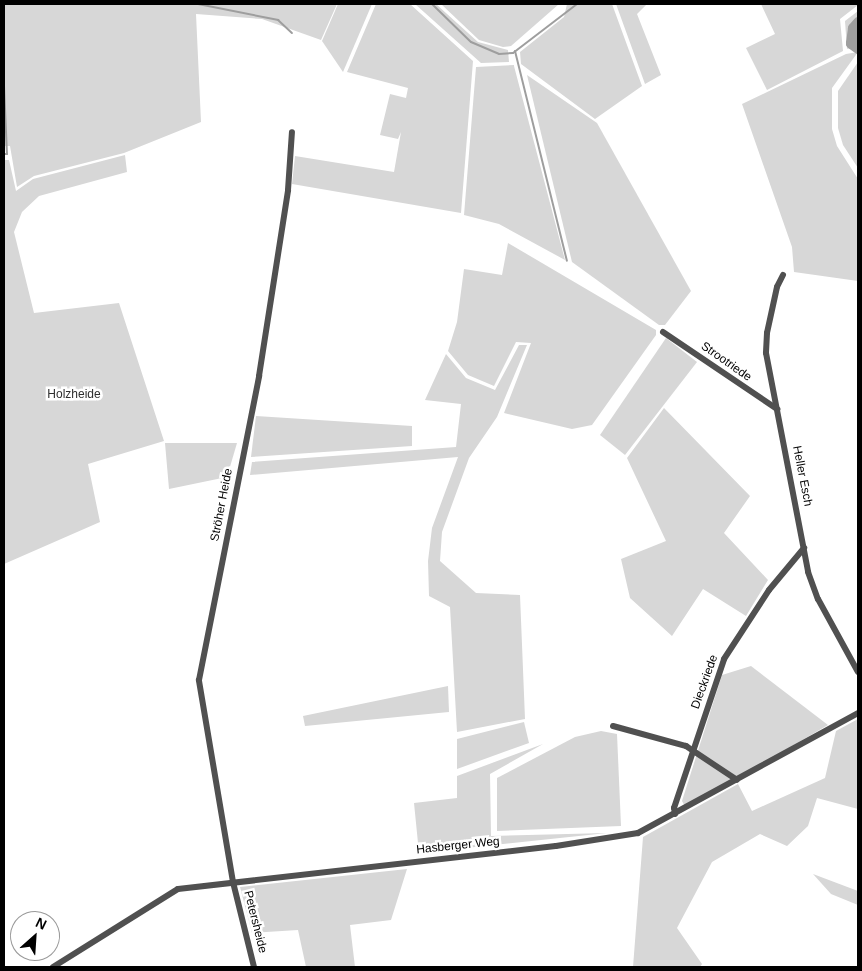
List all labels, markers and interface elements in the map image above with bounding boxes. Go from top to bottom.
street label: Strootriede [698,339,754,385]
park label: Holzheide [47,388,101,402]
street label: Heller Esch [789,445,815,507]
street label: Ströher Heide [208,467,236,543]
street label: Dieckriede [689,653,721,711]
street label: Hasberger Weg [416,834,500,858]
street label: Petersheide [240,889,270,955]
north arrow [10,911,60,961]
text: N [33,914,49,933]

